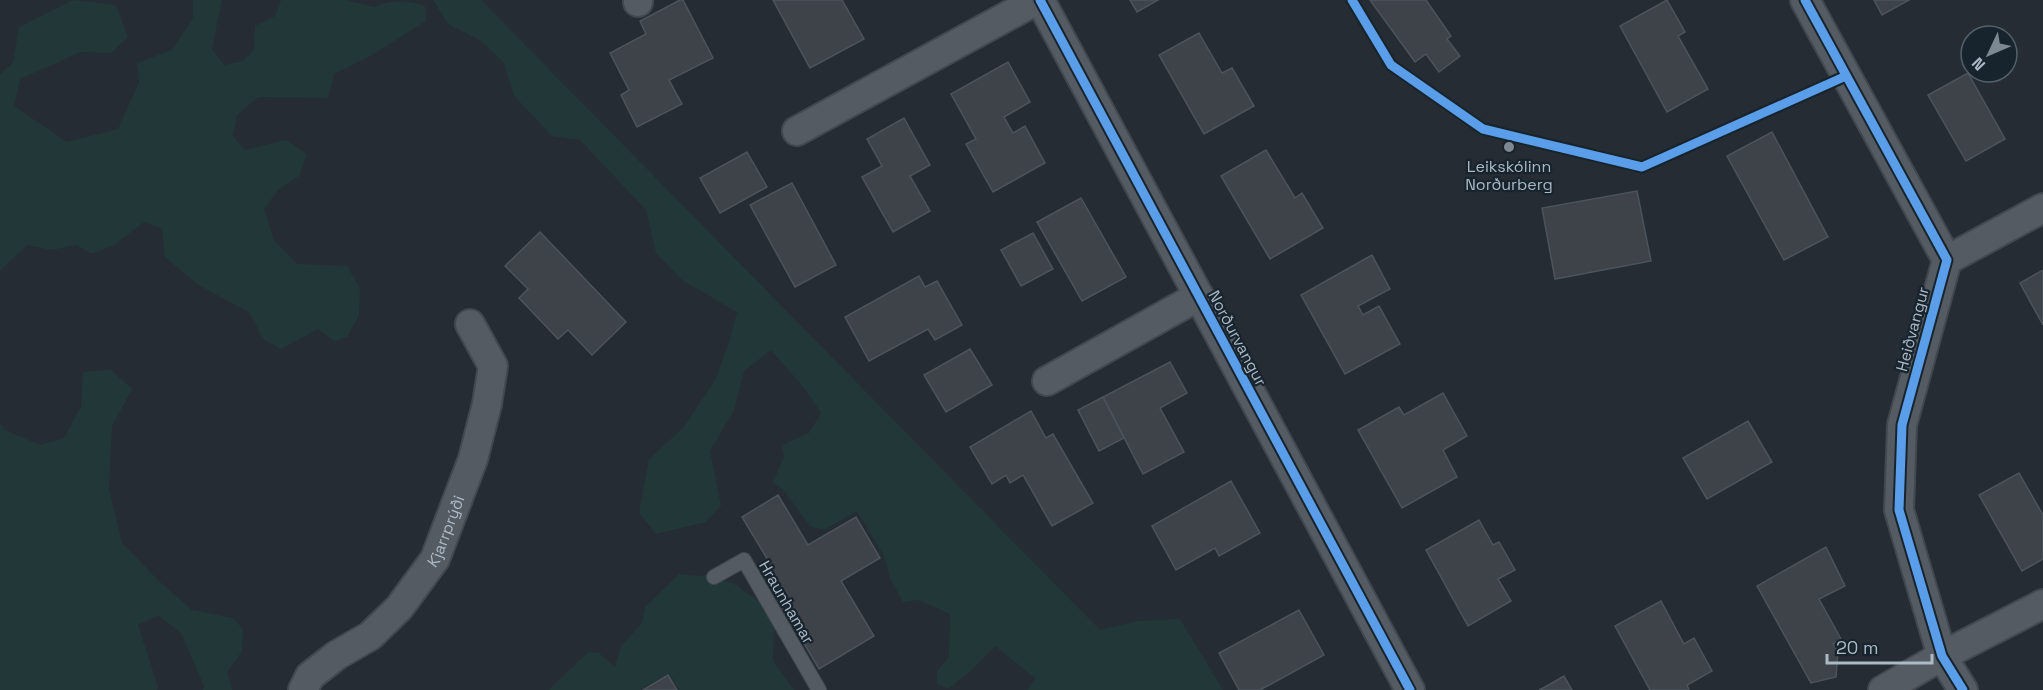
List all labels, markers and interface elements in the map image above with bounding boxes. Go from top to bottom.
north arrow [1959,24,2019,84]
text: N [1967,53,1990,75]
marker: Leikskólinn Norðurberg [1502,140,1516,154]
place label: Leikskólinn Norðurberg [1465,156,1553,195]
street label: Heiðvangur [1891,284,1934,374]
street label: Norðurvangur [1204,287,1272,390]
street label: Kjarrprýði [422,492,469,572]
street label: Hraunhamar [754,557,819,648]
scale bar [1827,627,1932,665]
text: 20 m [1836,636,1879,659]

